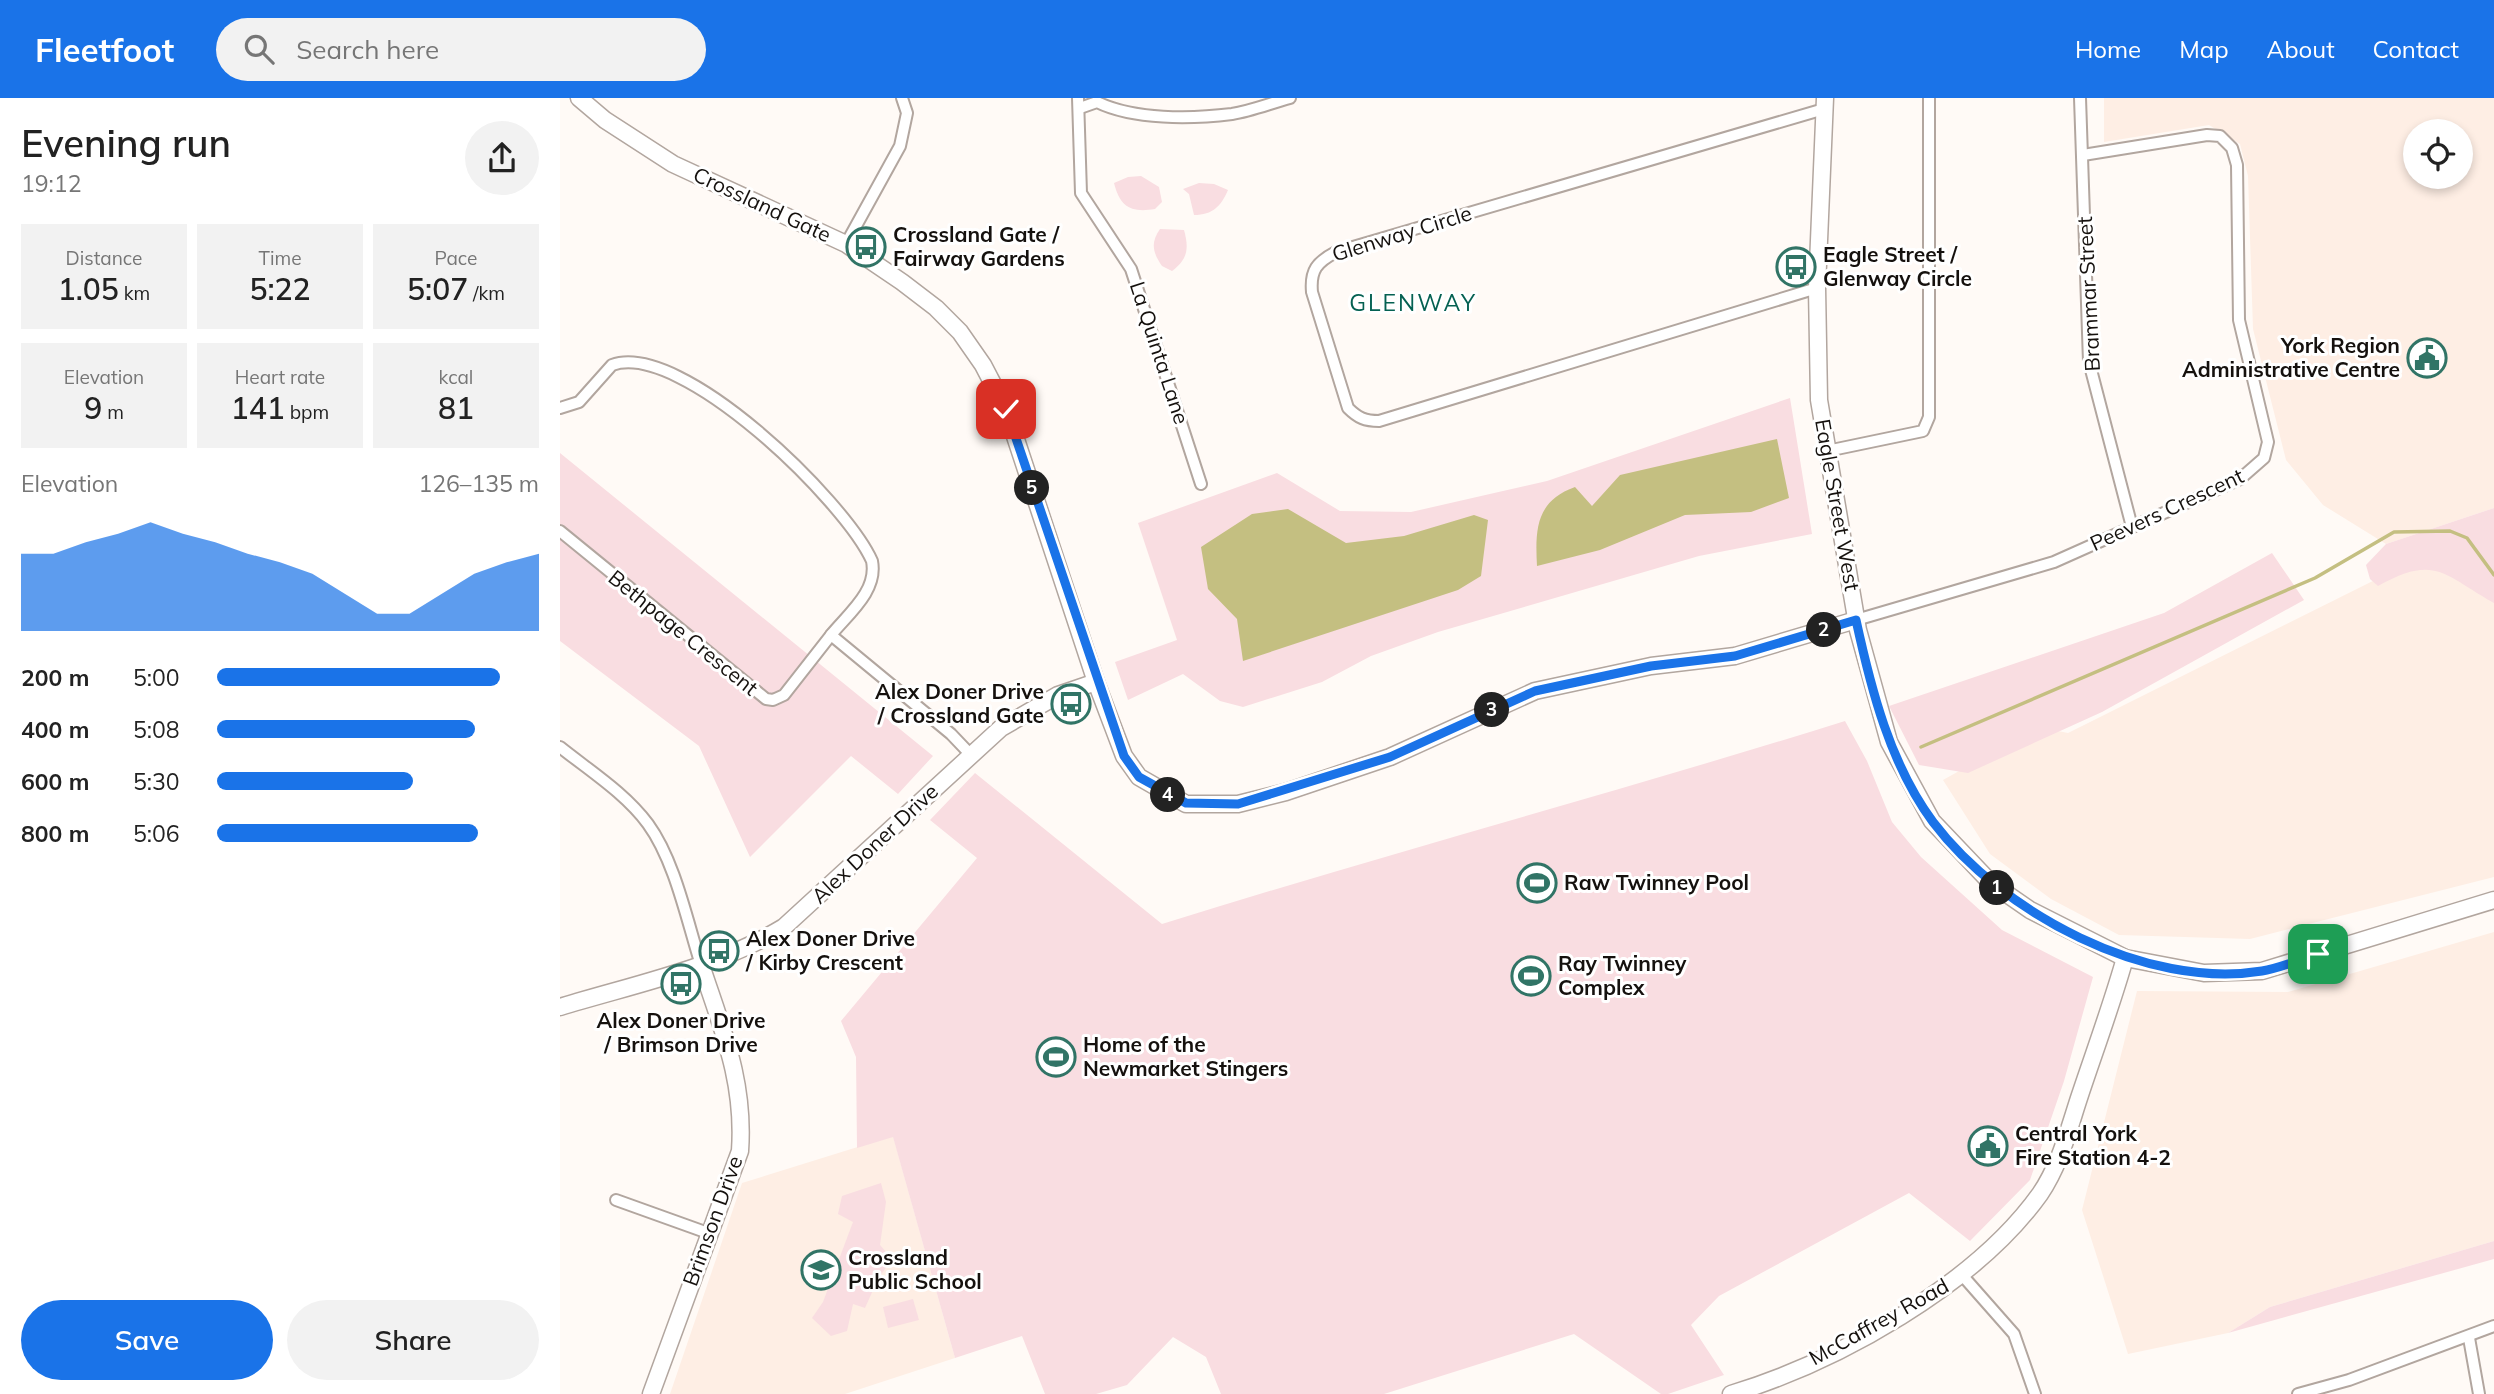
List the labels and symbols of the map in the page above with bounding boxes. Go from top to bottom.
street label: Crossland Gate [689,161,836,247]
street label: Glenway Circle [1329,199,1475,267]
street label: Brammar Street [2071,216,2105,372]
place label: Crossland Gate / Fairway Gardens [893,221,1065,271]
bus stop icon: Crossland Gate / Fairway Gardens [845,226,887,268]
place label: Eagle Street / Glenway Circle [1823,241,1972,291]
bus stop icon: Eagle Street / Glenway Circle [1775,246,1817,288]
street label: La Quinta Lane [1125,278,1195,427]
district label: GLENWAY [1349,288,1477,317]
place label: York Region Administrative Centre [2182,332,2400,382]
public building icon: York Region Administrative Centre [2406,337,2448,379]
pin [976,379,1036,439]
street label: Eagle Street West [1810,417,1866,593]
street label: Peevers Crescent [2086,462,2248,556]
pin: 5 [1014,470,1050,506]
street label: Bethpage Crescent [604,564,764,701]
pin: 2 [1806,612,1842,648]
place label: Alex Doner Drive / Crossland Gate [875,678,1044,728]
bus stop icon: Alex Doner Drive / Crossland Gate [1050,683,1092,725]
pin: 3 [1474,692,1510,728]
street label: Alex Doner Drive [806,778,943,909]
pin: 4 [1150,778,1186,812]
sports icon: Raw Twinney Pool [1516,862,1558,904]
place label: Raw Twinney Pool [1564,869,1749,895]
pin: 1 [1980,870,2014,906]
pin [2288,924,2348,984]
place label: Alex Doner Drive / Kirby Crescent [745,925,915,975]
bus stop icon: Alex Doner Drive / Kirby Crescent [698,930,740,972]
place label: Ray Twinney Complex [1558,950,1687,1000]
sports icon: Ray Twinney Complex [1510,955,1552,997]
bus stop icon: Alex Doner Drive / Brimson Drive [660,963,702,1005]
place label: Alex Doner Drive / Brimson Drive [596,1007,766,1057]
place label: Home of the Newmarket Stingers [1083,1031,1288,1081]
sports icon: Home of the Newmarket Stingers [1035,1036,1077,1078]
place label: Central York Fire Station 4-2 [2015,1120,2171,1170]
public building icon: Central York Fire Station 4-2 [1967,1125,2009,1167]
street label: Brimson Drive [677,1152,748,1289]
place label: Crossland Public School [848,1244,982,1294]
school or university icon: Crossland Public School [800,1249,842,1291]
street label: McCaffrey Road [1804,1272,1953,1370]

